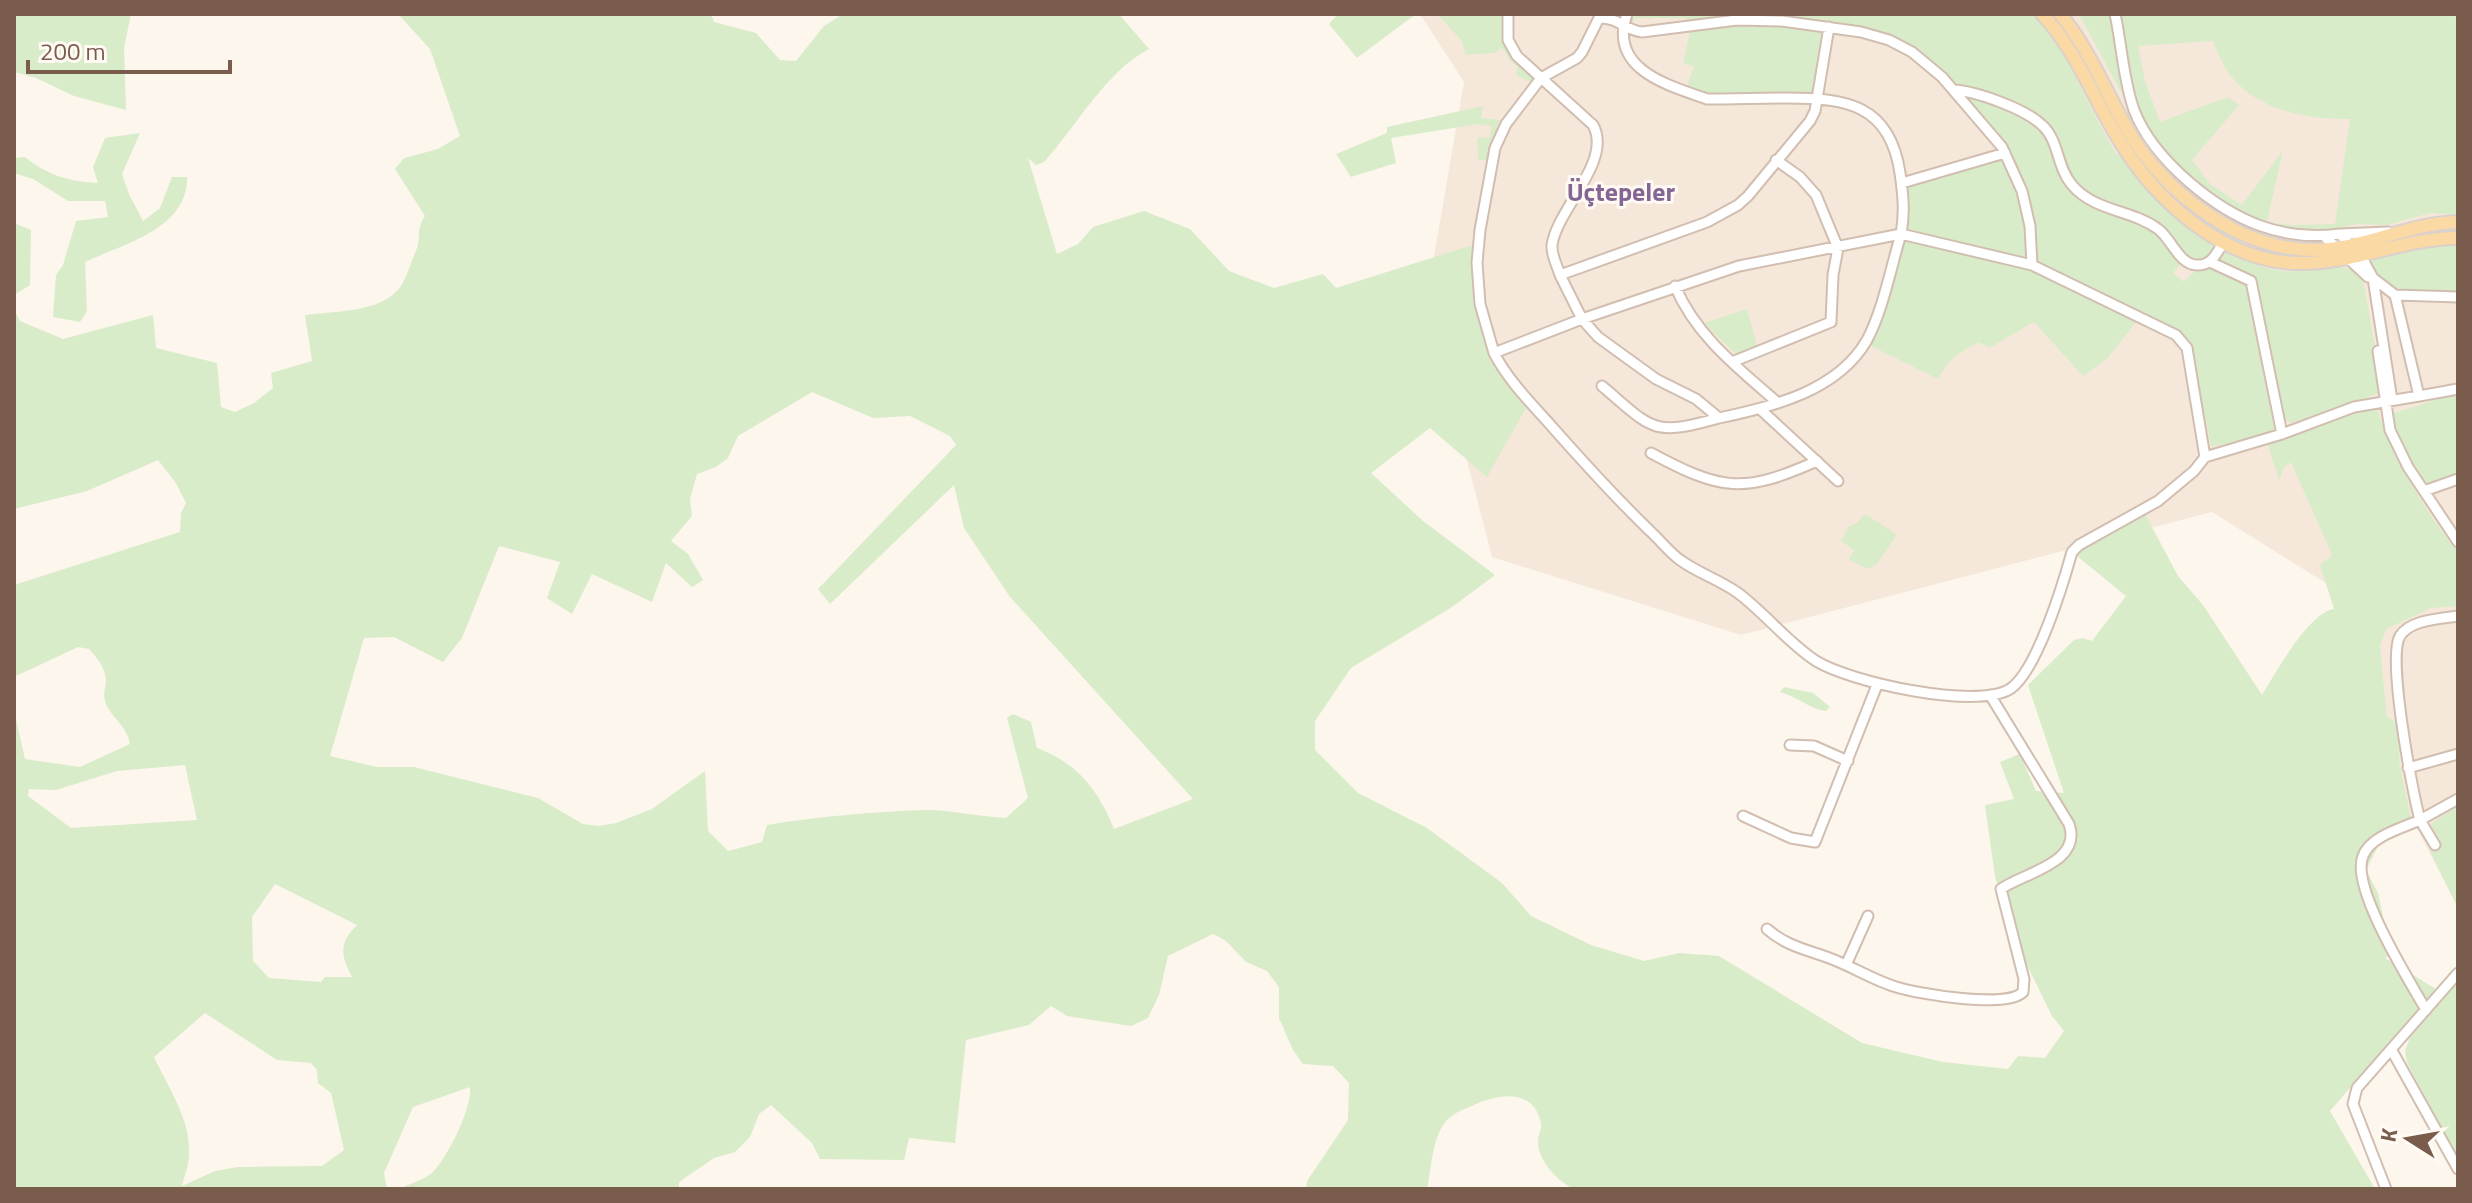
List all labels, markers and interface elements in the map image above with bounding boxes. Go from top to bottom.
scale bar [28,24,230,74]
text: 200 m [40,33,106,69]
district label: Üçtepeler [1567,172,1676,211]
north arrow [2368,1099,2448,1179]
text: K [2370,1126,2406,1145]

